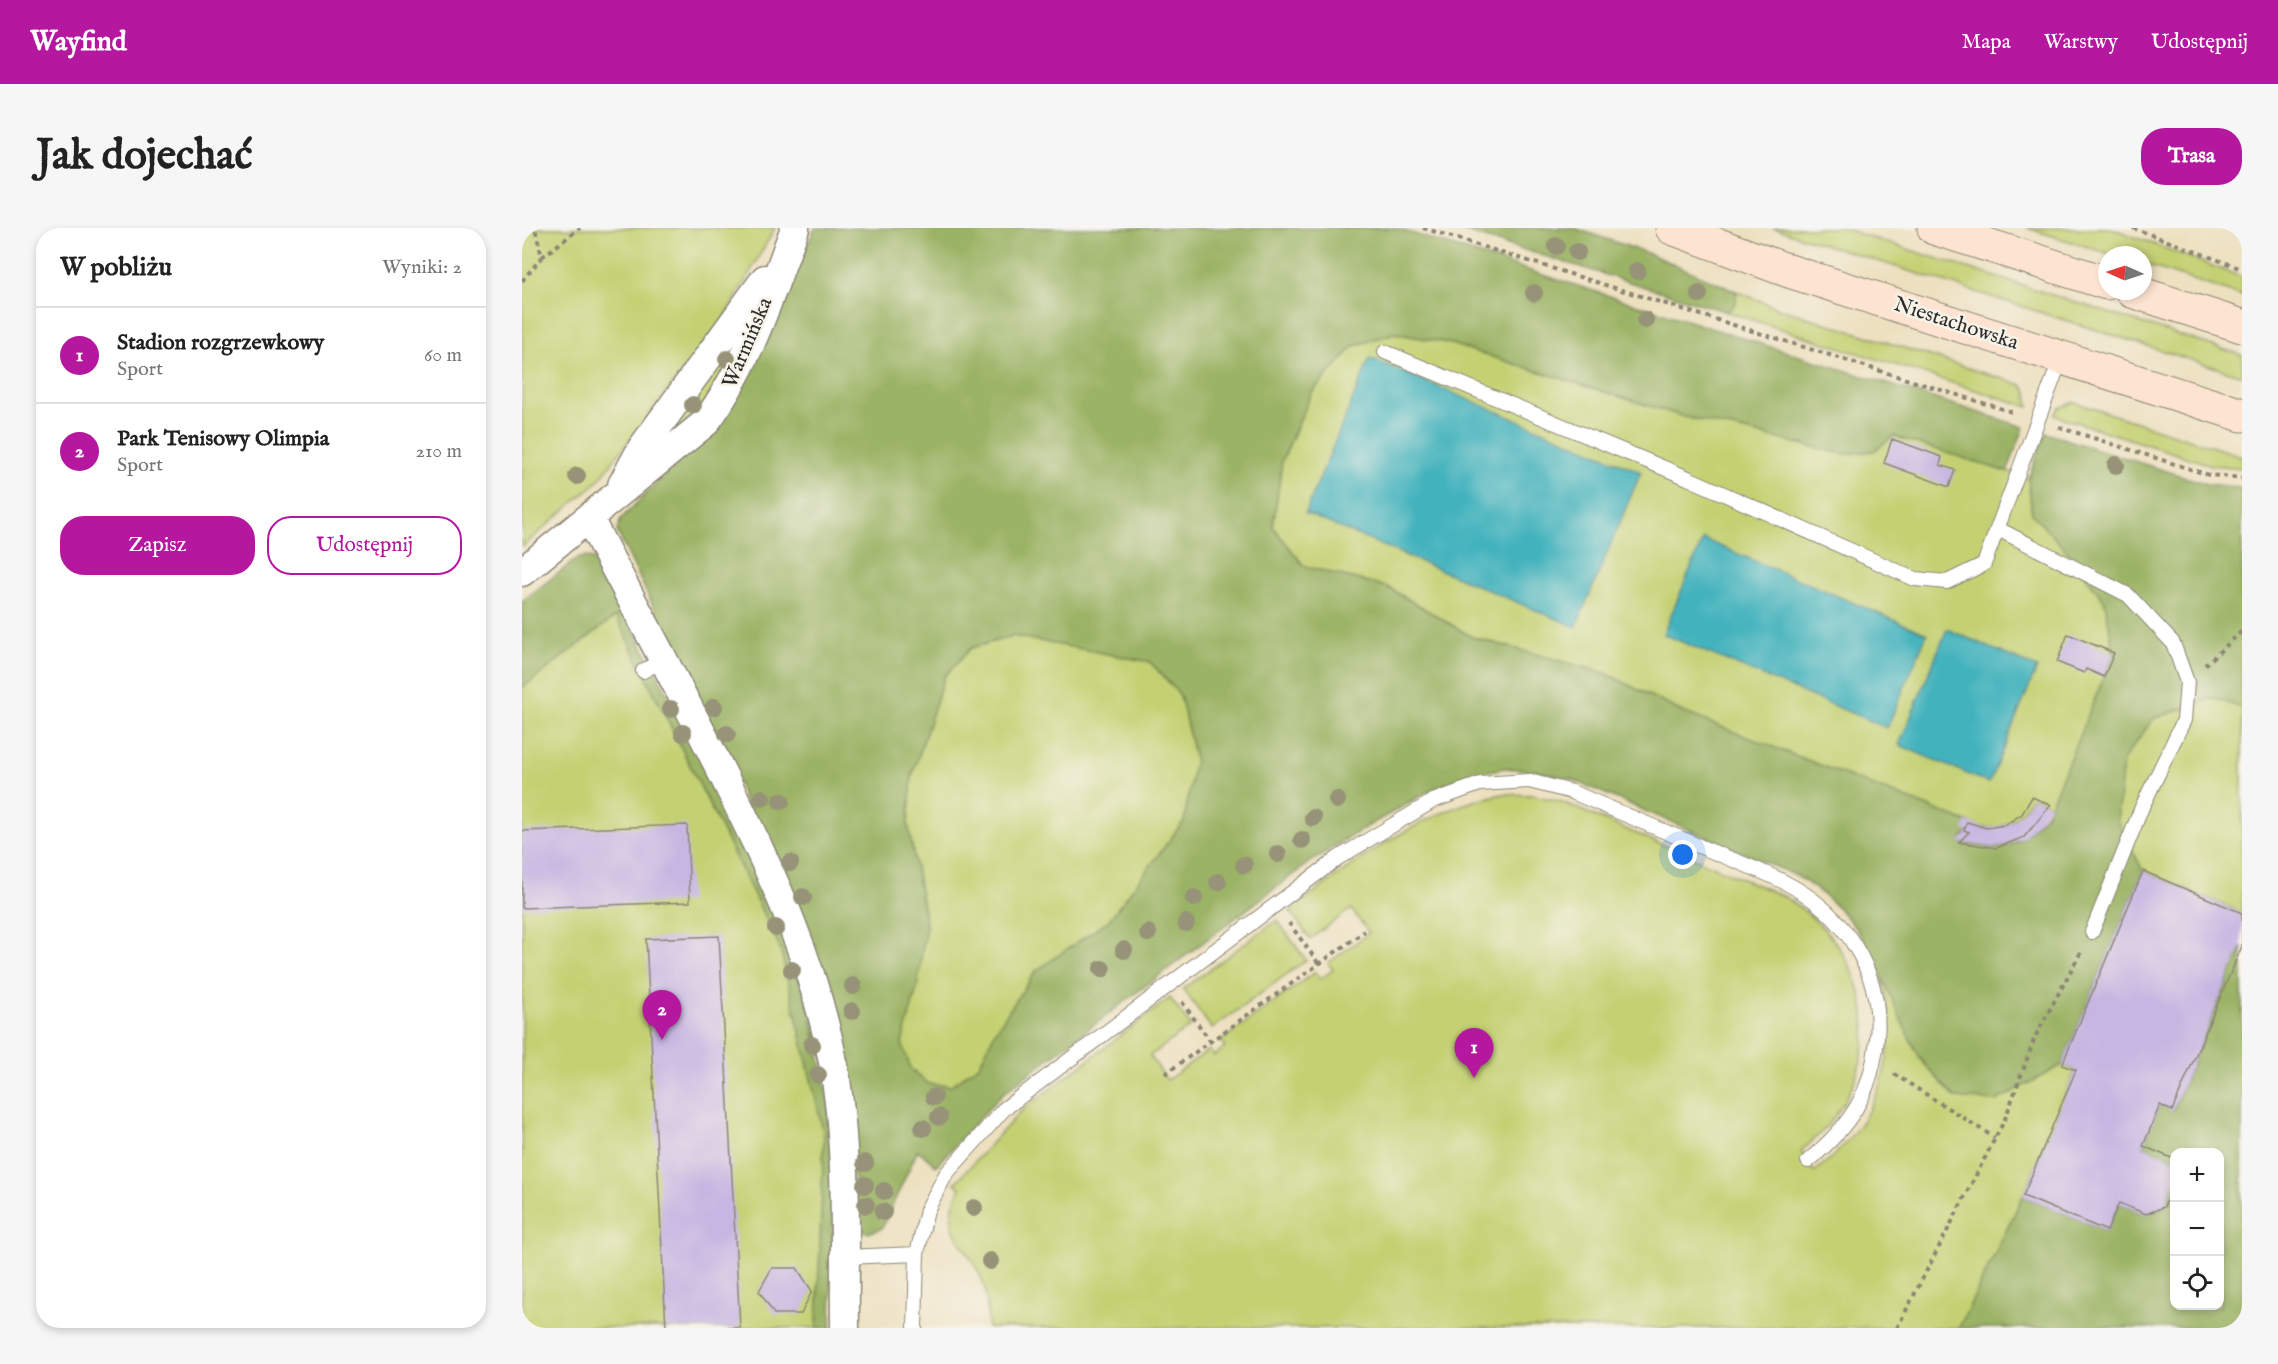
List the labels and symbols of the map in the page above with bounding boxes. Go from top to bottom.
north arrow [2098,246,2152,300]
street label: Niestachowska [1890,291,2023,357]
street label: Warmińska [717,293,780,393]
your location [1668,840,1697,869]
pin: 2 [642,990,682,1040]
pin: 1 [1454,1028,1494,1078]

